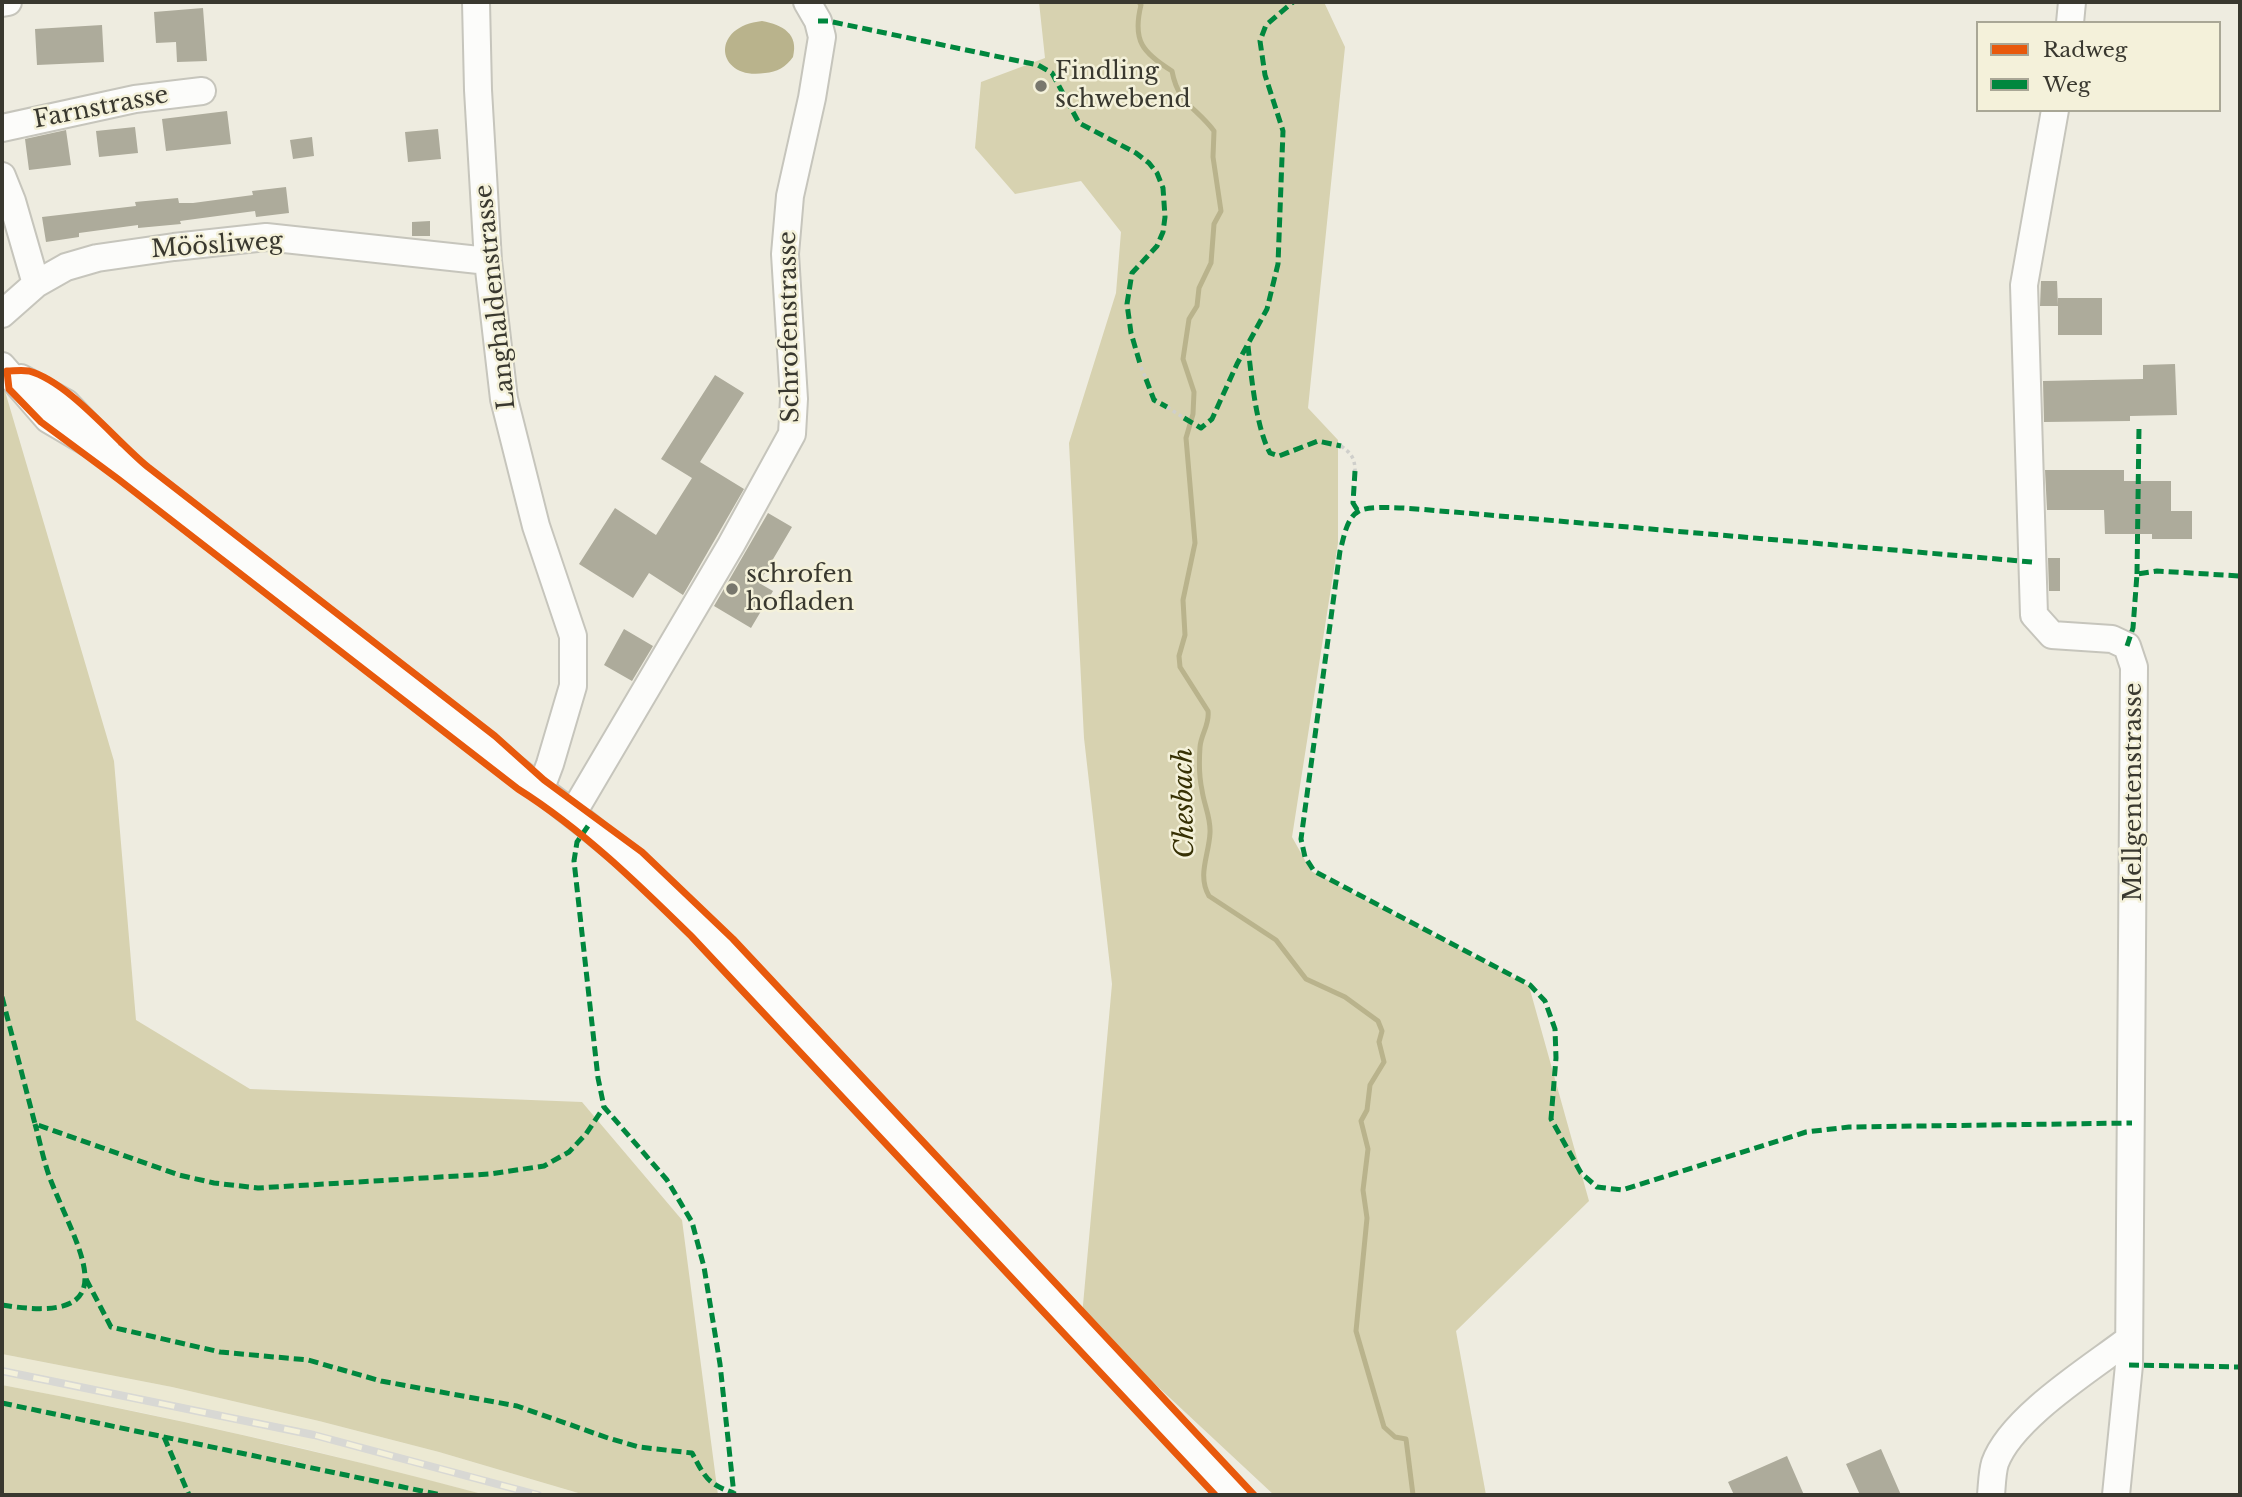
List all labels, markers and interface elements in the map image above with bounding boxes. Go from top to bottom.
legend [1976,21,2221,112]
text: Radweg [2043,37,2127,63]
place label: Findling schwebend [1055,58,1191,114]
text: Weg [2043,72,2091,98]
marker: Findling schwebend [1033,78,1049,94]
street label: Farnstrasse [31,81,171,135]
street label: Langhaldenstrasse [470,183,522,411]
street label: Möösliweg [150,227,284,265]
street label: Schrofenstrasse [774,231,806,423]
place label: schrofen hofladen [746,561,854,617]
marker: schrofen hofladen [724,581,740,597]
street label: Mellgentenstrasse [2120,682,2148,902]
water label: Chesbach [1168,747,1202,859]

